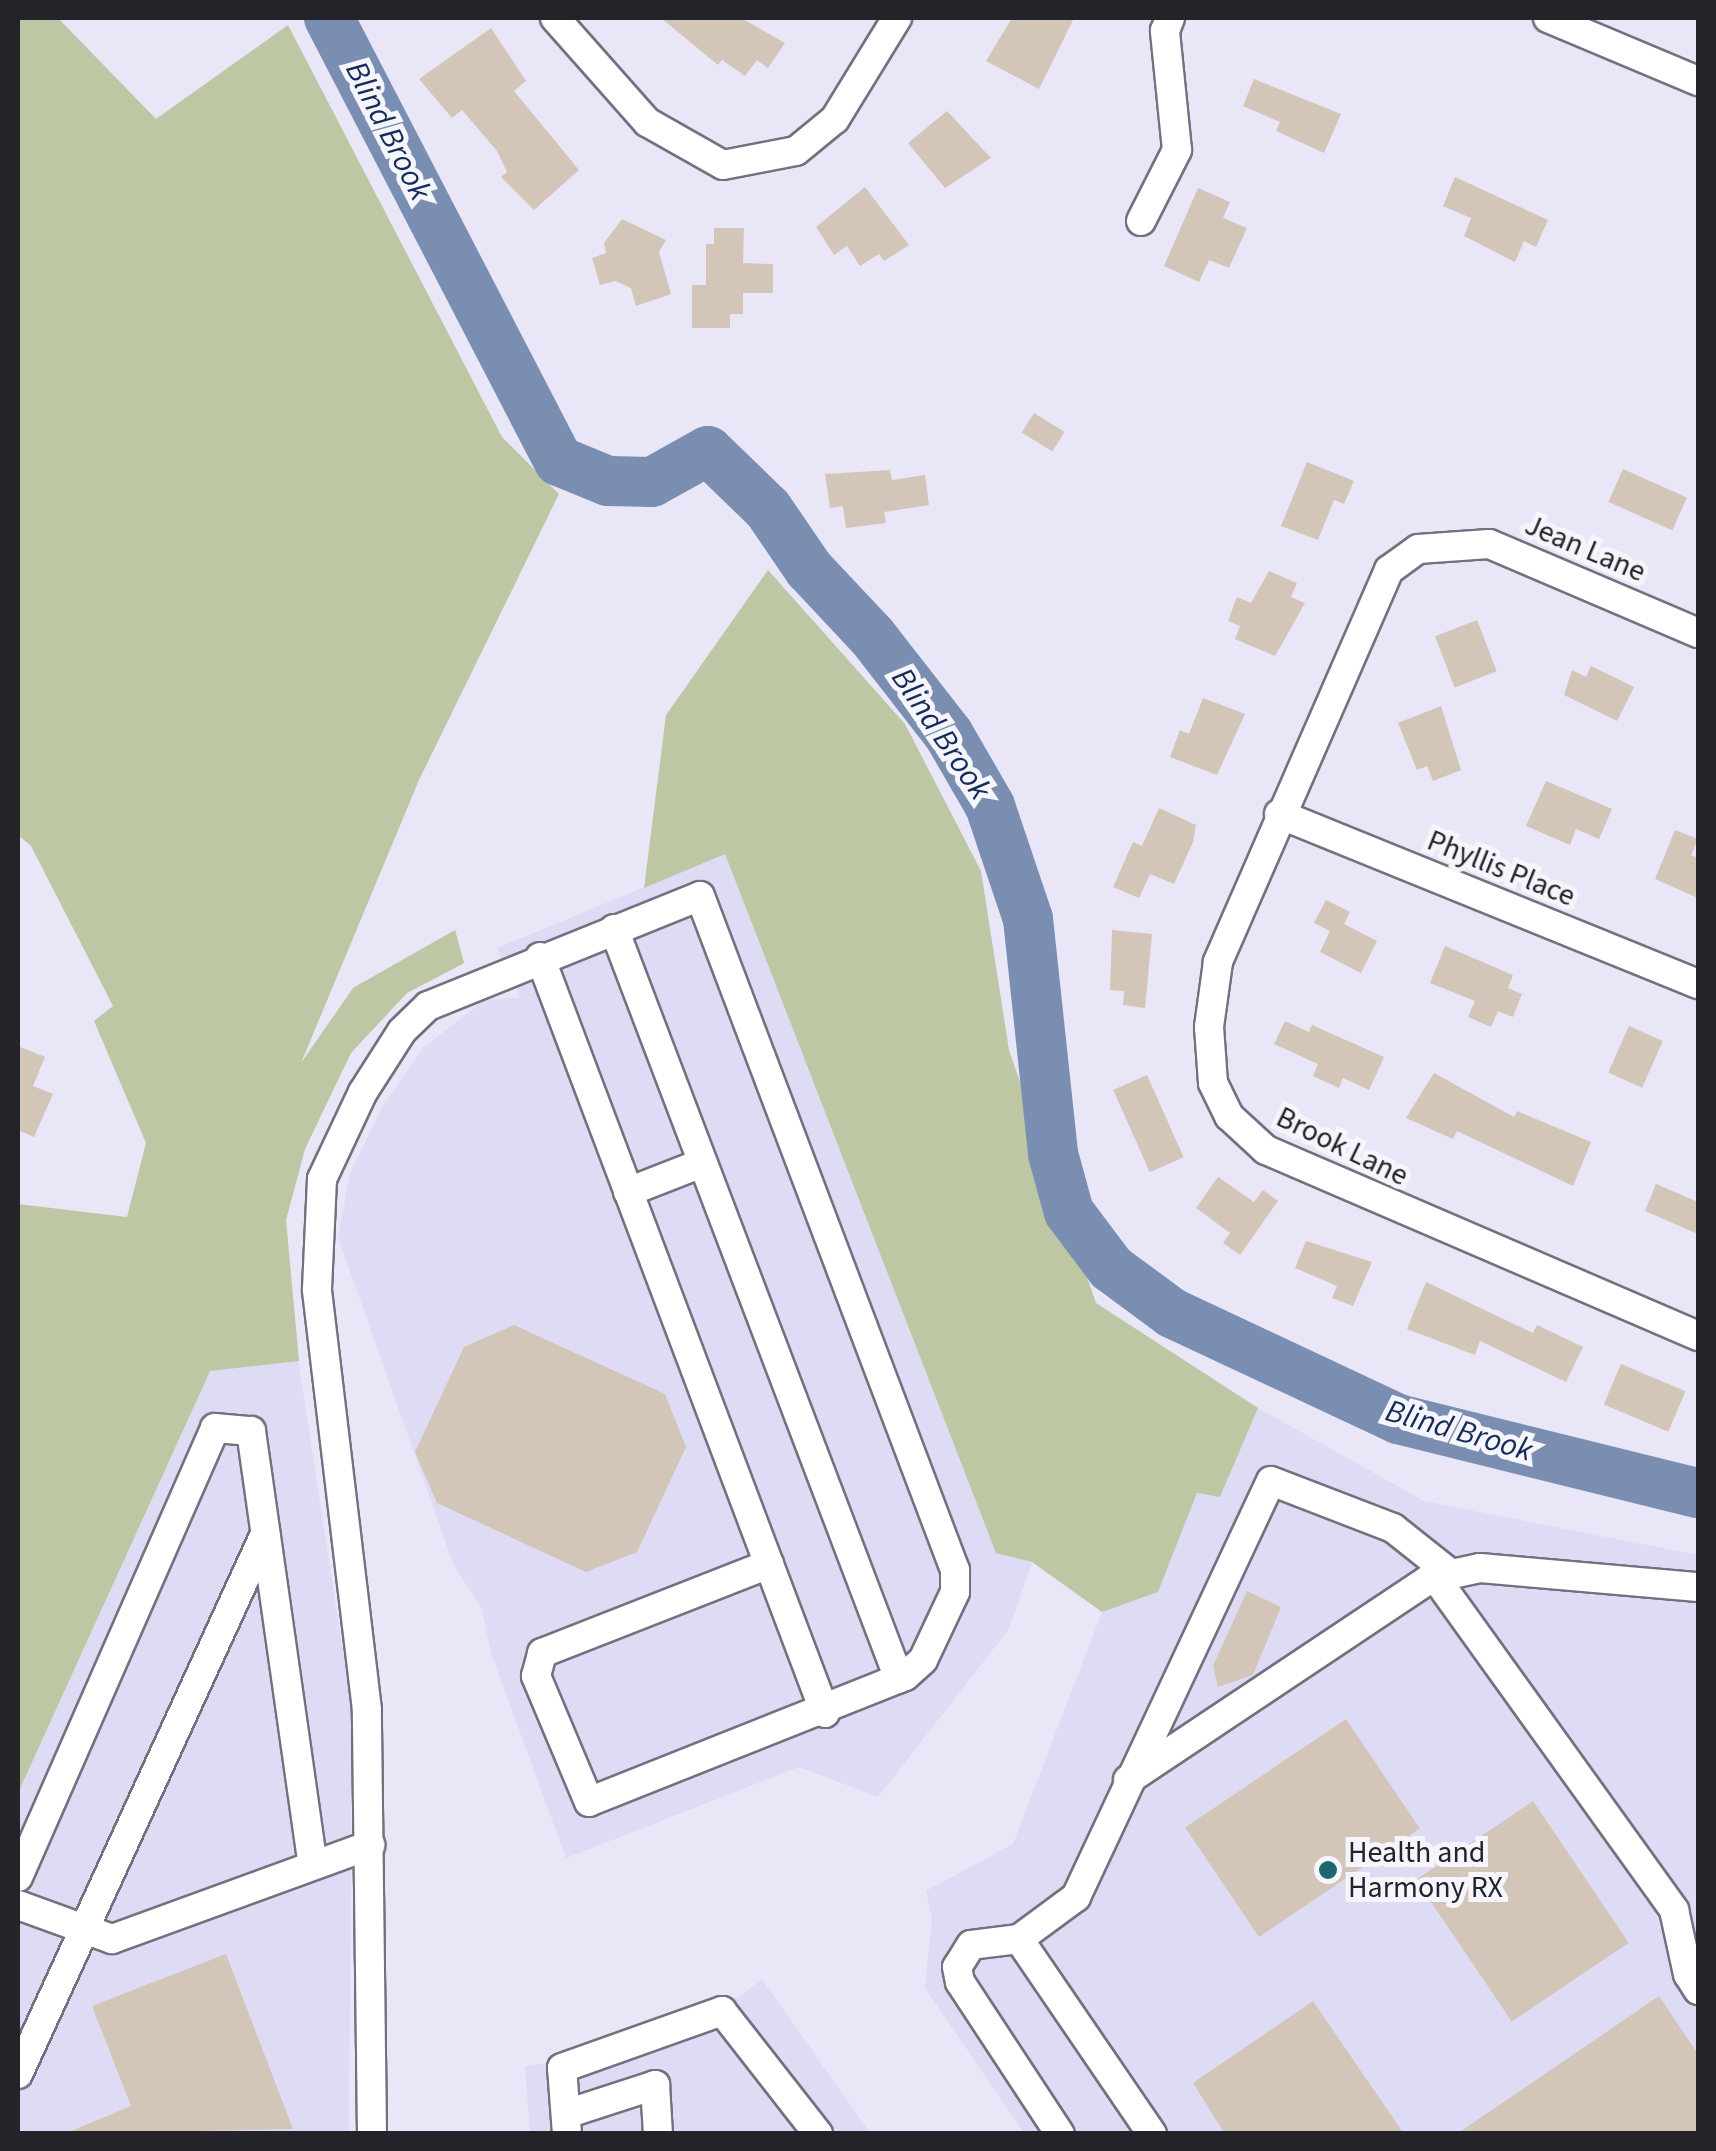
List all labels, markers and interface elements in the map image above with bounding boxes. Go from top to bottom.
water label: Blind Brook [337,55,439,207]
street label: Jean Lane [1519,508,1651,590]
water label: Blind Brook [883,661,999,807]
street label: Phyllis Place [1422,823,1580,915]
street label: Brook Lane [1270,1100,1414,1194]
water label: Blind Brook [1381,1392,1537,1470]
place label: Health and Harmony RX [1348,1835,1503,1906]
marker: Health and Harmony RX [1317,1859,1339,1881]

